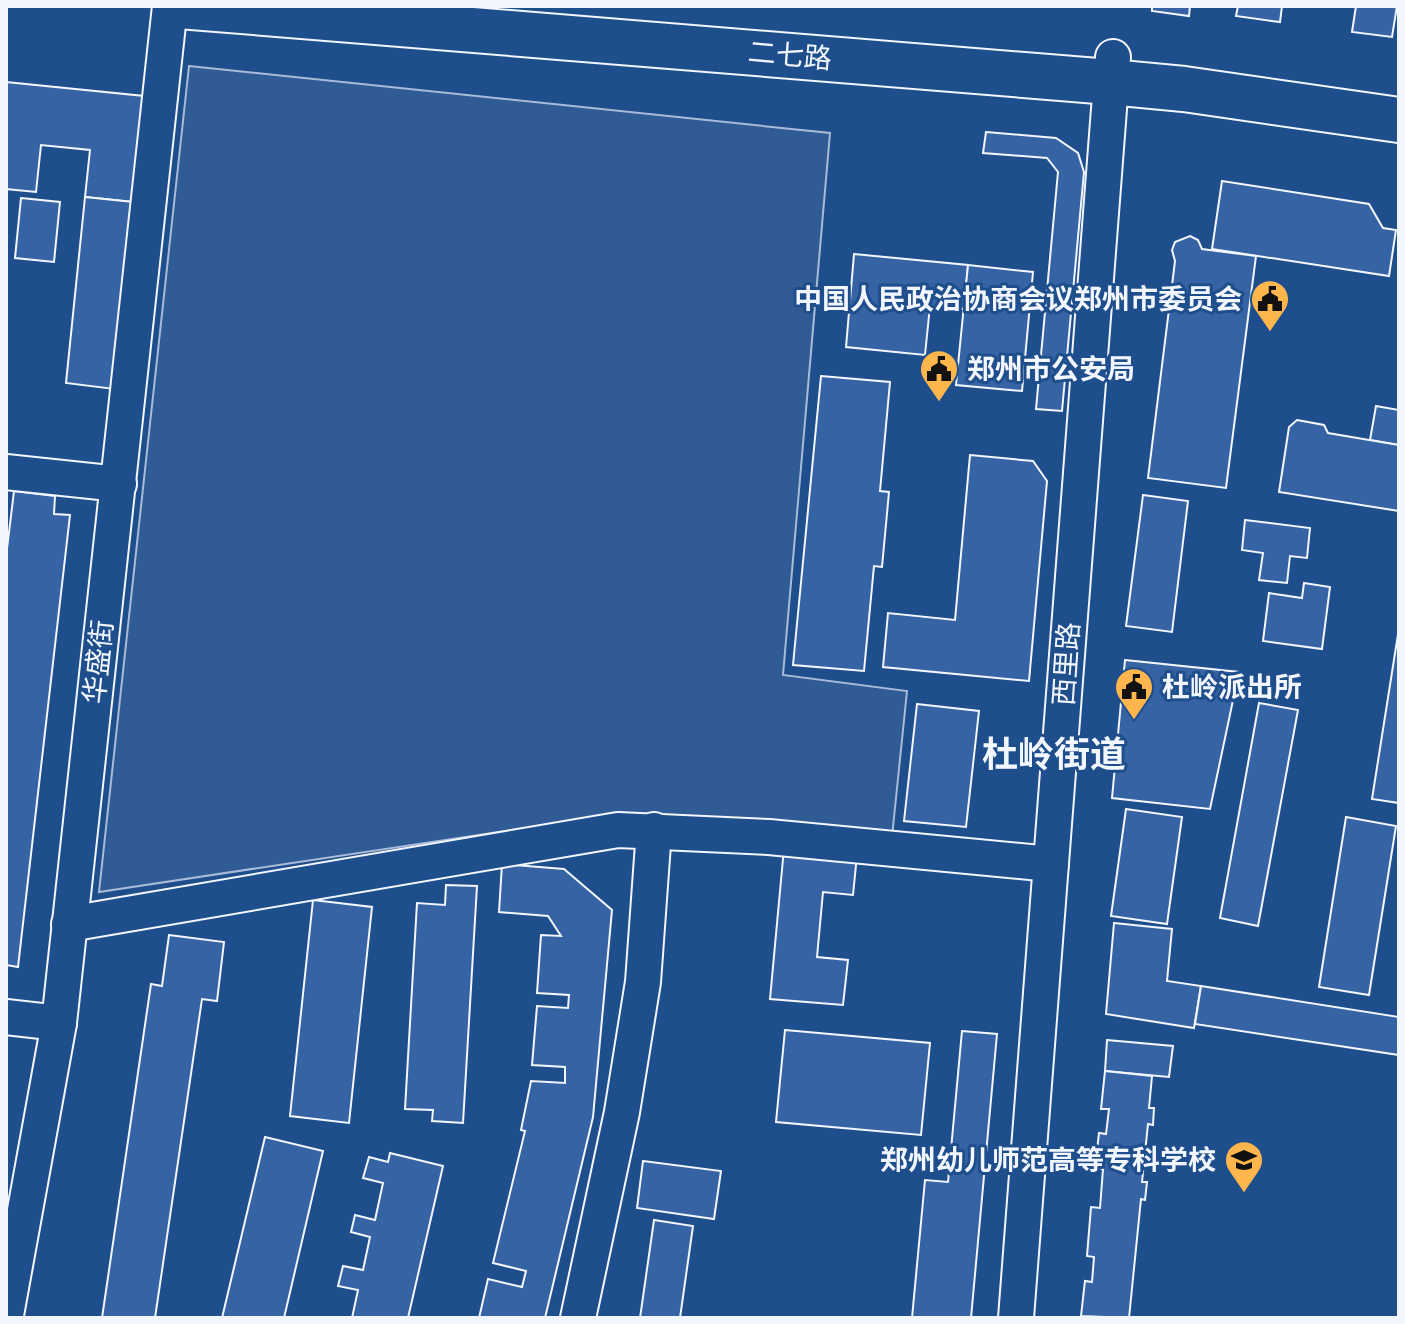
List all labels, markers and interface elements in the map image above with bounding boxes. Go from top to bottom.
street label: 二七路 [747,37,833,75]
public building icon: 中国人民政治协商会议郑州市委员会 [1249,278,1291,333]
place label: 中国人民政治协商会议郑州市委员会 [794,284,1242,315]
public building icon: 郑州市公安局 [918,348,960,403]
place label: 郑州市公安局 [967,354,1135,385]
street label: 华盛街 [80,619,118,705]
street label: 西里路 [1049,621,1085,707]
public building icon: 杜岭派出所 [1113,666,1155,721]
place label: 杜岭派出所 [1162,673,1302,703]
district label: 杜岭街道 [982,735,1126,774]
school or university icon: 郑州幼儿师范高等专科学校 [1223,1139,1265,1194]
place label: 郑州幼儿师范高等专科学校 [880,1145,1216,1176]

